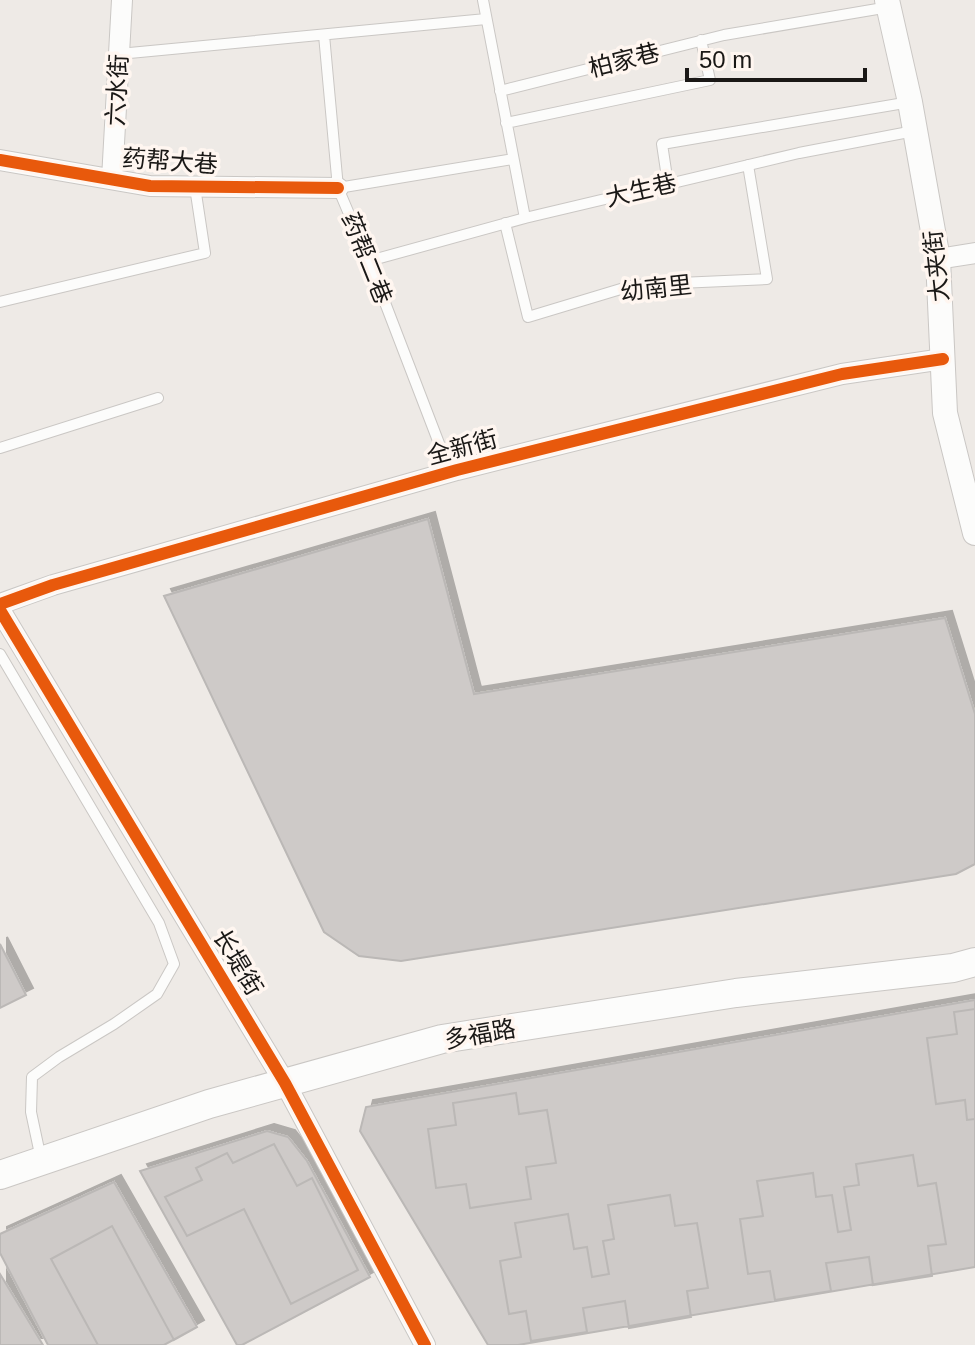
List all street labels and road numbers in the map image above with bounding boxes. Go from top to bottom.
street label: 柏家巷 [586,38,662,82]
street label: 六水街 [102,53,132,127]
street label: 药帮大巷 [121,144,219,178]
street label: 大生巷 [603,169,679,211]
street label: 药帮二巷 [337,208,397,308]
street label: 大夹街 [919,229,953,303]
street label: 幼南里 [619,271,693,305]
street label: 全新街 [424,425,500,469]
street label: 长堤街 [208,924,268,1000]
street label: 多福路 [442,1014,518,1054]

